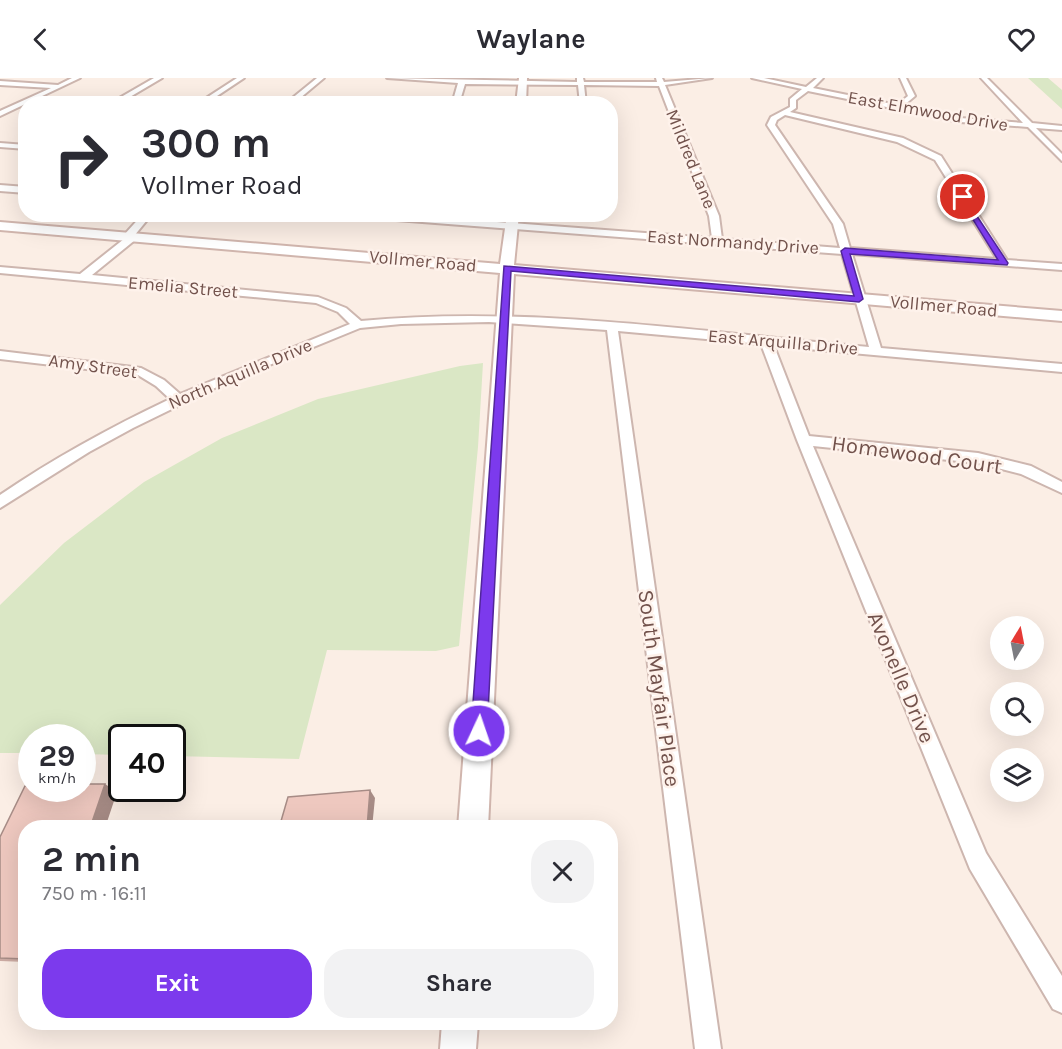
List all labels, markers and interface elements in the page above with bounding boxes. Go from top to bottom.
icon: back [24,23,57,56]
text: Waylane [476,23,586,55]
icon: heart [1005,23,1038,56]
street label: East Elmwood Drive [846,86,1010,136]
street label: Mildred Lane [661,106,721,212]
text: 300 m [141,118,271,168]
icon: right [42,120,120,198]
text: Vollmer Road [141,169,303,201]
pin [937,171,988,222]
icon: arrive [946,180,979,213]
street label: East Normandy Drive [646,225,820,259]
street label: Vollmer Road [368,245,478,277]
street label: Emelia Street [127,271,239,303]
street label: Vollmer Road [889,290,999,322]
street label: East Arquilla Drive [707,324,859,360]
street label: North Aquilla Drive [165,334,315,414]
street label: Amy Street [47,349,139,383]
street label: Homewood Court [830,430,1004,480]
street label: South Mayfair Place [632,588,686,788]
street label: Avonelle Drive [862,608,940,747]
north arrow [990,616,1044,670]
map controls [990,616,1044,802]
button: search [990,682,1044,736]
position arrow [447,699,511,763]
speed limit sign: 40 [108,724,186,802]
text: 29 [39,738,75,774]
button: layers [990,748,1044,802]
text: km/h [38,769,76,787]
text: 2 min [42,838,141,880]
button: close [531,840,594,903]
text: 750 m · 16:11 [42,882,147,905]
button: Exit [42,949,312,1018]
button: Share [324,949,594,1018]

